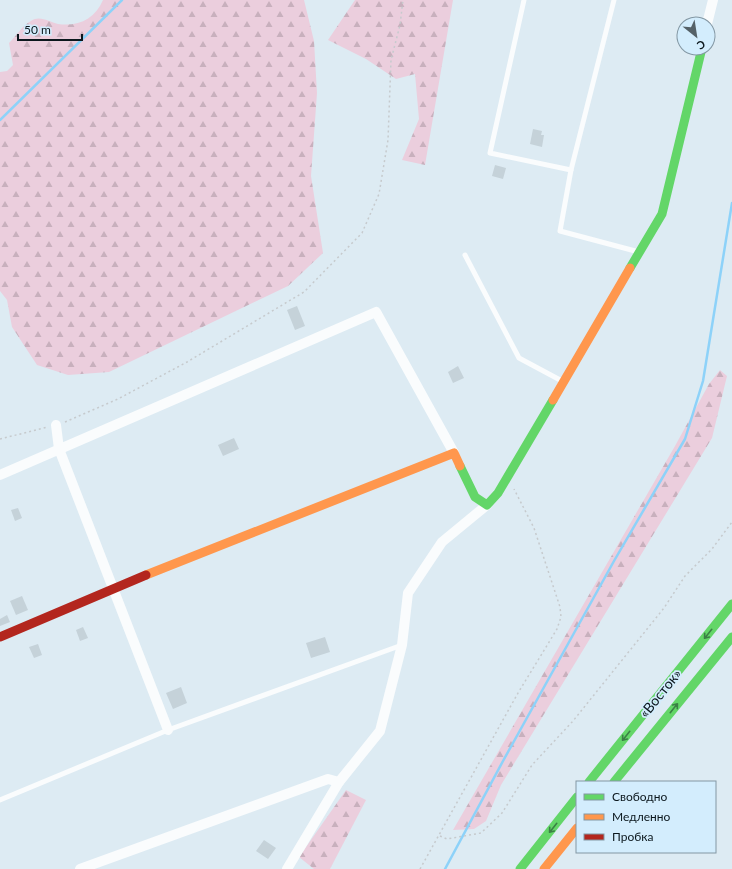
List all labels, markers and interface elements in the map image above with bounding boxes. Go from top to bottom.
scale bar [18,16,82,42]
north arrow [676,16,716,56]
text: 50 m [24,22,51,37]
text: С [694,38,708,53]
one-way arrow [703,629,712,640]
street label: «Восток» [635,665,685,721]
one-way arrow [670,703,678,714]
one-way arrow [622,730,630,741]
legend [576,781,716,853]
text: Свободно [612,789,668,804]
text: Медленно [612,809,671,824]
one-way arrow [548,822,557,833]
text: Пробка [612,829,653,844]

